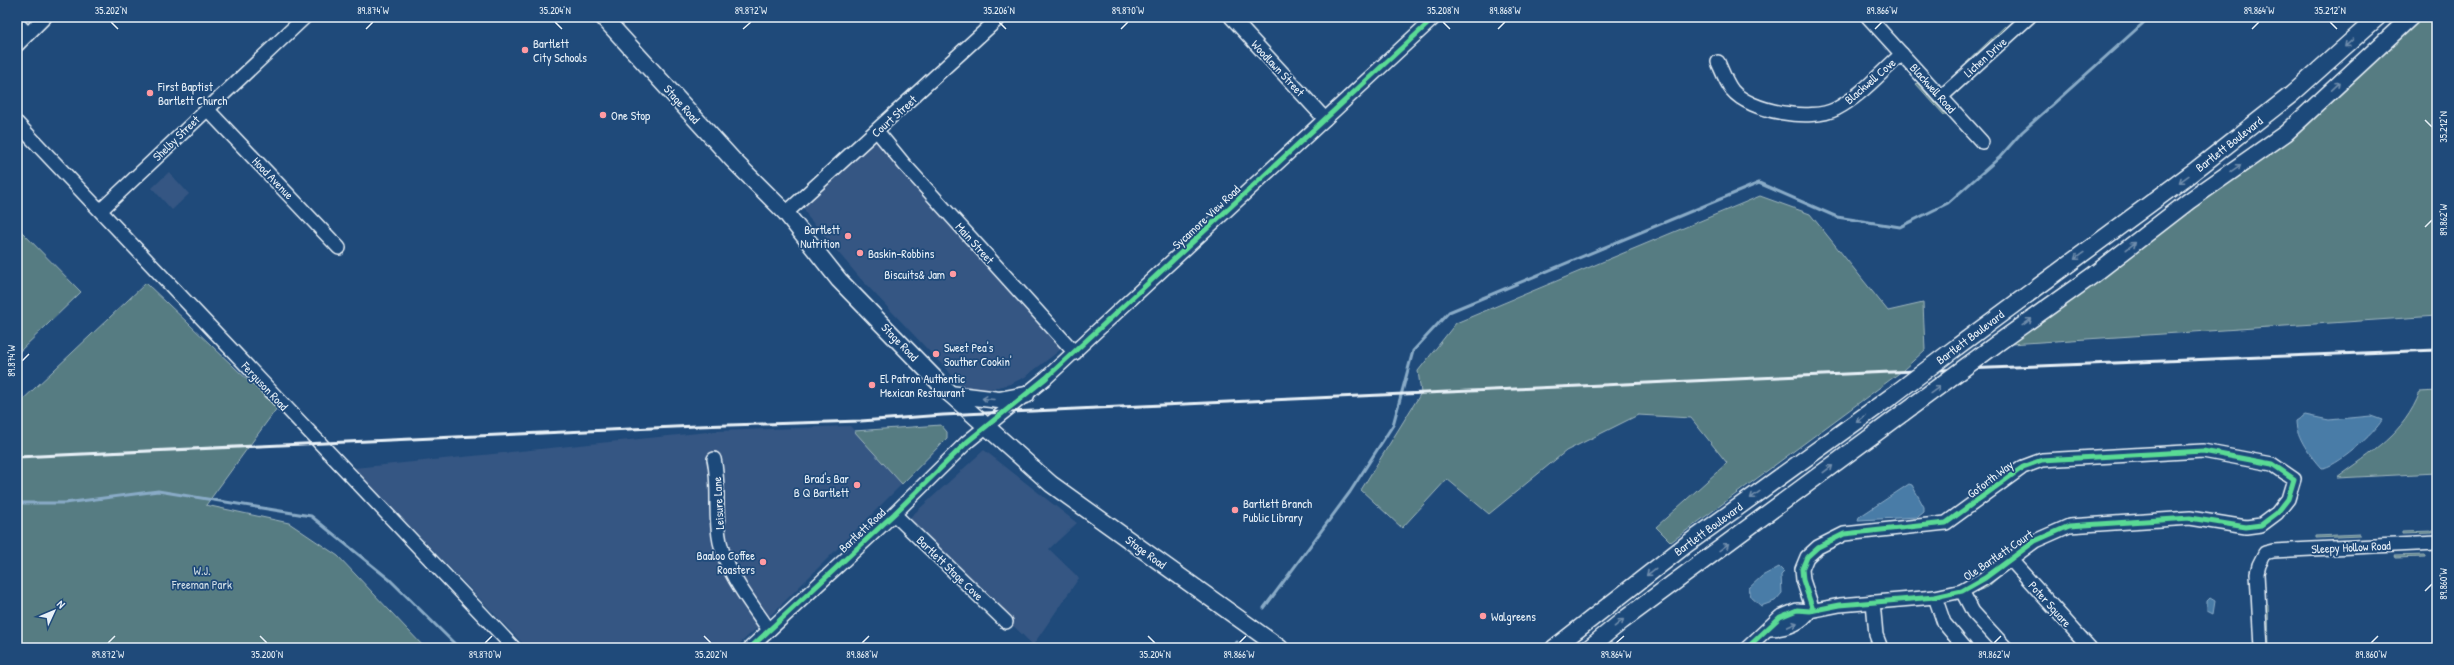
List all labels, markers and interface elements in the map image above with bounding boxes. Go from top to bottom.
text: 35.202°N [95,4,127,17]
text: 89.874°W [357,4,390,17]
text: 35.204°N [539,4,571,17]
text: 89.872°W [735,4,768,17]
text: 35.206°N [983,4,1015,17]
text: 89.870°W [1112,4,1145,17]
text: 35.208°N [1427,4,1459,17]
text: 89.868°W [1489,4,1521,17]
text: 89.866°W [1867,4,1898,17]
text: 89.864°W [2244,4,2275,17]
text: 35.212°N [2314,4,2346,17]
street label: Lichen Drive [1960,33,2010,81]
place label: Bartlett City Schools [533,35,587,66]
street label: Woodlawn Street [1247,36,1309,101]
one-way arrow [2344,38,2354,47]
marker: Bartlett City Schools [520,45,530,55]
street label: Blackwell Cove [1841,54,1899,108]
street label: Blackwell Road [1906,59,1960,117]
place label: First Baptist Bartlett Church [157,78,227,109]
street label: Stage Road [660,81,704,127]
one-way arrow [2331,82,2341,91]
marker: First Baptist Bartlett Church [145,88,155,98]
street label: Court Street [868,90,921,141]
place label: One Stop [611,107,650,124]
marker: One Stop [598,110,608,120]
street label: Shelby Street [149,111,204,165]
text: 35.212°N [2437,111,2450,143]
street label: Bartlett Boulevard [2192,112,2266,176]
street label: Hood Avenue [248,153,298,203]
one-way arrow [2230,164,2241,172]
one-way arrow [2178,175,2189,183]
street label: Sycamore View Road [1168,181,1244,253]
text: 89.862°W [2437,203,2450,236]
street label: Main Street [952,218,999,268]
place label: Bartlett Nutrition [800,221,841,252]
marker: Bartlett Nutrition [843,231,853,241]
one-way arrow [2126,241,2137,250]
place label: Baskin-Robbins [868,245,935,262]
marker: Baskin-Robbins [855,248,865,258]
one-way arrow [2074,252,2085,261]
place label: Biscuits& Jam [884,266,945,283]
marker: Biscuits& Jam [948,269,958,279]
street label: Bartlett Boulevard [1933,306,2008,368]
one-way arrow [2021,318,2032,326]
street label: Stage Road [878,319,923,365]
place label: Sweet Pea's Souther Cookin' [944,339,1012,370]
text: 89.874°W [5,344,18,377]
marker: Sweet Pea's Souther Cookin' [931,349,941,359]
street label: Ferguson Road [237,357,292,414]
place label: El Patron Authentic Mexican Restaurant [880,370,966,401]
marker: El Patron Authentic Mexican Restaurant [867,380,877,390]
one-way arrow [1929,385,1940,394]
one-way arrow [982,395,995,402]
one-way arrow [1855,415,1866,423]
street label: Goforth Way [1964,456,2016,502]
one-way arrow [1822,465,1833,473]
place label: Brad's Bar B Q Bartlett [794,470,850,501]
street label: Leisure Lane [708,476,728,530]
marker: Brad's Bar B Q Bartlett [852,480,862,490]
one-way arrow [1750,491,1761,499]
place label: Bartlett Branch Public Library [1243,495,1312,526]
street label: Bartlett Boulevard [1670,498,1746,560]
street label: Bartlett Road [835,504,889,556]
marker: Bartlett Branch Public Library [1230,505,1240,515]
street label: Ole Bartlett Court [1960,525,2037,585]
street label: Stage Road [1122,531,1170,573]
street label: Bartlett Stage Cove [913,532,987,604]
street label: Sleepy Hollow Road [2311,536,2392,558]
one-way arrow [1718,543,1729,551]
place label: Baaloo Coffee Roasters [697,547,755,578]
marker: Baaloo Coffee Roasters [758,557,768,567]
park label: W.J. Freeman Park [171,562,232,593]
text: 89.860°W [2437,567,2450,600]
one-way arrow [1645,568,1656,576]
street label: Poter Square [2025,577,2075,631]
north arrow [34,591,74,631]
text: N [54,597,68,611]
place label: Walgreens [1491,608,1536,625]
marker: Walgreens [1478,611,1488,621]
one-way arrow [1613,619,1624,628]
one-way arrow [1786,621,1798,628]
text: 89.872°W [92,648,125,661]
text: 35.200°N [251,648,283,661]
text: 89.870°W [469,648,502,661]
text: 35.202°N [695,648,727,661]
text: 89.868°W [846,648,878,661]
text: 35.204°N [1139,648,1171,661]
text: 89.866°W [1224,648,1255,661]
text: 89.864°W [1601,648,1632,661]
text: 89.862°W [1978,648,2011,661]
text: 89.860°W [2355,648,2388,661]

